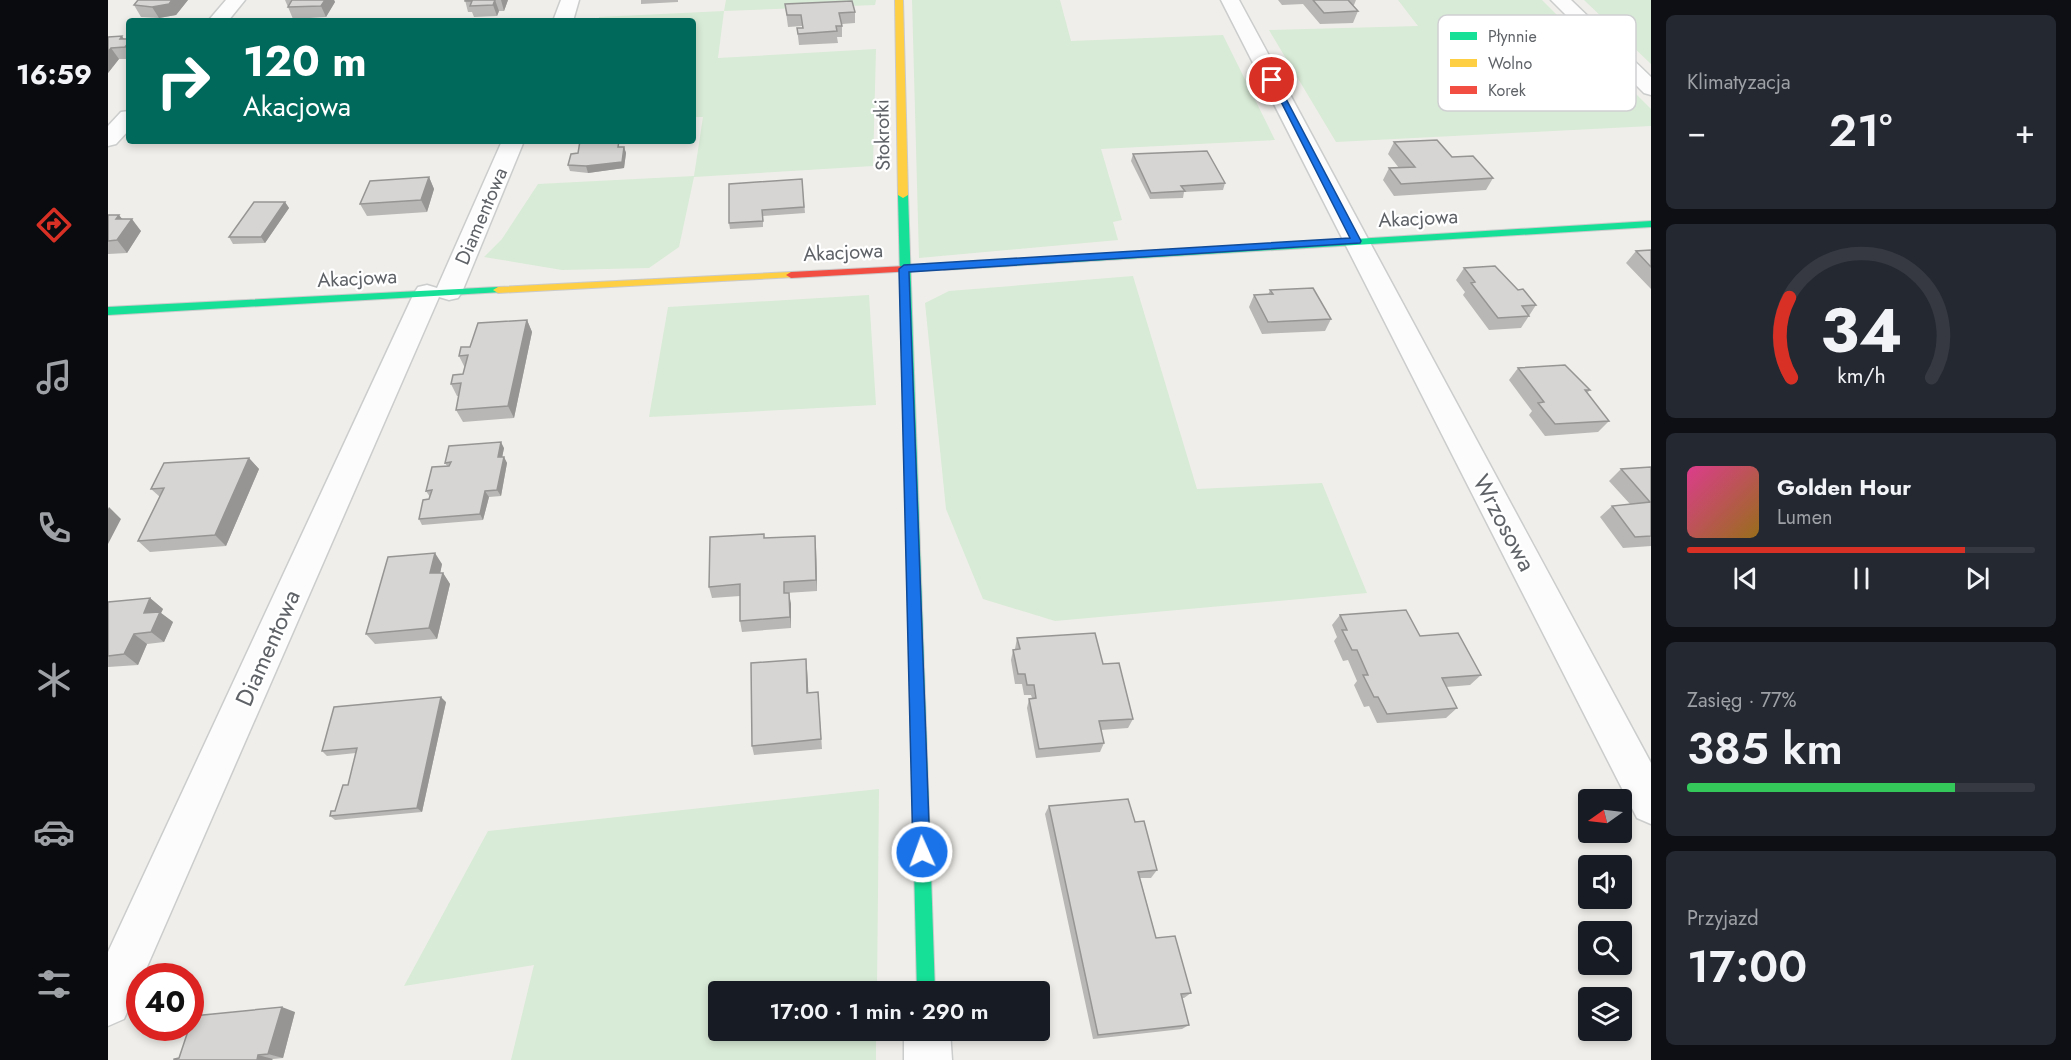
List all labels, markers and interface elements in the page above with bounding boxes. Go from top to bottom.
legend [1438,15,1636,111]
text: Płynnie [1488,25,1537,48]
text: 120 m [243,31,367,92]
icon: right [144,42,222,120]
text: Wolno [1488,52,1532,75]
pin [1246,54,1297,105]
text: 16:59 [16,55,92,94]
icon: arrive [1255,63,1288,96]
text: Klimatyzacja [1687,68,1791,97]
text: Korek [1488,79,1527,102]
text: Akacjowa [243,87,351,126]
text: 21° [1829,98,1892,163]
street label: Stokrotki [867,99,898,171]
text: − [1687,108,1706,155]
text: + [2015,108,2035,155]
street label: Diamentowa [448,163,515,269]
street label: Akacjowa [1377,202,1459,235]
icon: directions [33,204,75,246]
street label: Akacjowa [802,236,884,269]
street label: Akacjowa [316,262,398,295]
text: 34 [1820,285,1902,375]
icon: music [33,356,75,398]
text: km/h [1837,360,1885,391]
street label: Wrzosowa [1464,468,1545,577]
text: Golden Hour [1777,471,1911,503]
text: Lumen [1777,503,1833,532]
icon: phone [33,507,75,549]
icon: previous [1729,562,1762,595]
icon: pause [1845,562,1878,595]
icon: next [1961,562,1994,595]
street label: Diamentowa [226,584,309,712]
icon: climate [33,659,75,701]
text: Zasięg · 77% [1687,686,1797,715]
text: 385 km [1687,716,1843,781]
north arrow [1578,789,1632,843]
map controls [1578,789,1632,1041]
icon: car [33,811,75,853]
position arrow [890,820,954,884]
button: sound [1578,855,1632,909]
text: Przyjazd [1687,904,1759,933]
button: search [1578,921,1632,975]
text: 17:00 [1687,934,1807,999]
icon: filters [33,963,75,1005]
speed limit sign: 40 [126,963,204,1041]
button: layers [1578,987,1632,1041]
text: 17:00 · 1 min · 290 m [770,995,988,1027]

